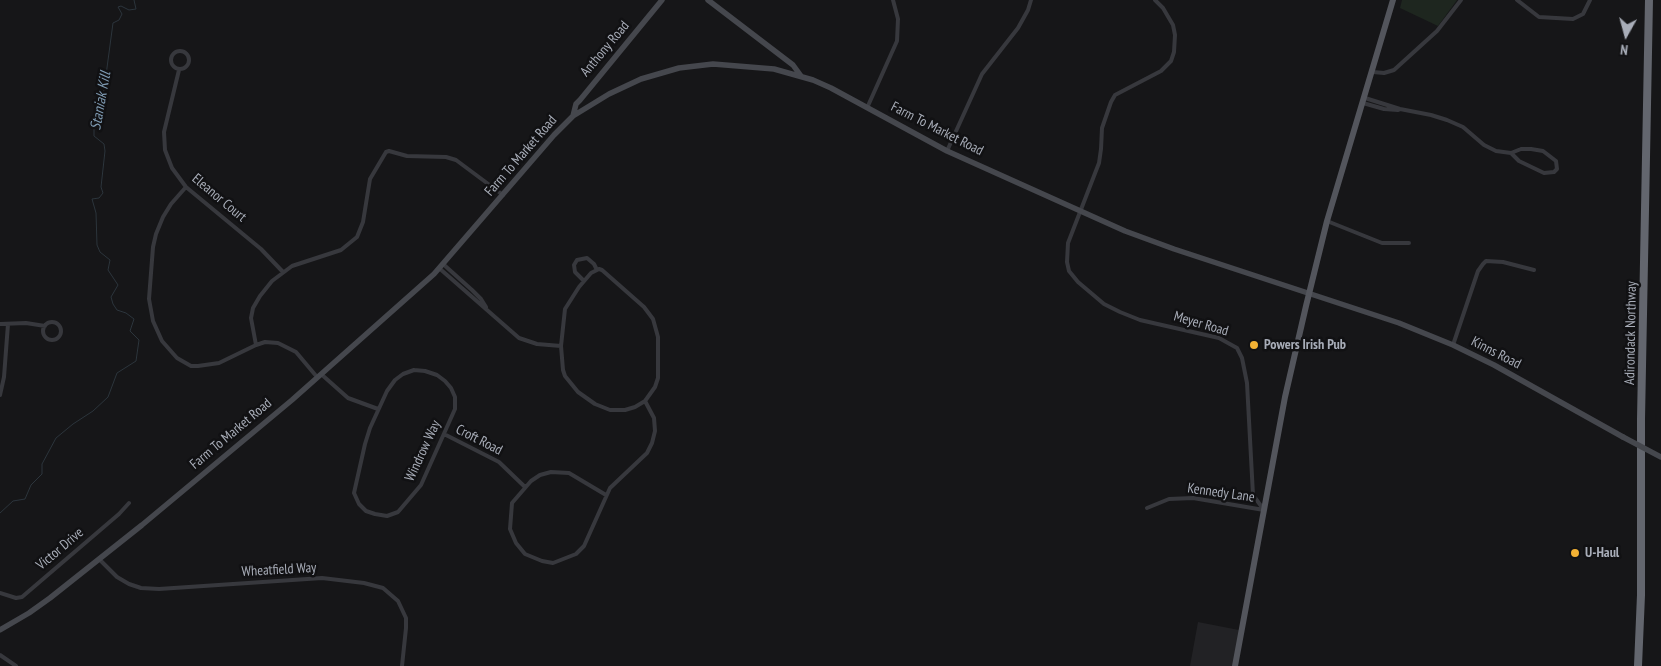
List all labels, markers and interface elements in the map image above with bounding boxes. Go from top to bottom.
north arrow [1601,10,1651,60]
street label: Anthony Road [577,18,633,80]
text: N [1619,40,1629,59]
water label: Staniak Kill [87,70,115,132]
street label: Farm To Market Road [888,99,986,159]
street label: Farm To Market Road [481,112,561,200]
street label: Eleanor Court [188,170,250,226]
street label: Adirondack Northway [1622,281,1640,385]
street label: Meyer Road [1172,308,1230,340]
street label: Kinns Road [1468,333,1524,373]
place label: Powers Irish Pub [1264,337,1346,353]
marker: Powers Irish Pub [1248,339,1260,351]
street label: Farm To Market Road [187,395,275,473]
street label: Windrow Way [402,418,444,484]
street label: Croft Road [453,421,505,459]
street label: Kennedy Lane [1186,480,1256,506]
street label: Victor Drive [33,524,87,574]
place label: U-Haul [1585,545,1619,561]
marker: U-Haul [1569,547,1581,559]
street label: Wheatfield Way [241,560,317,580]

